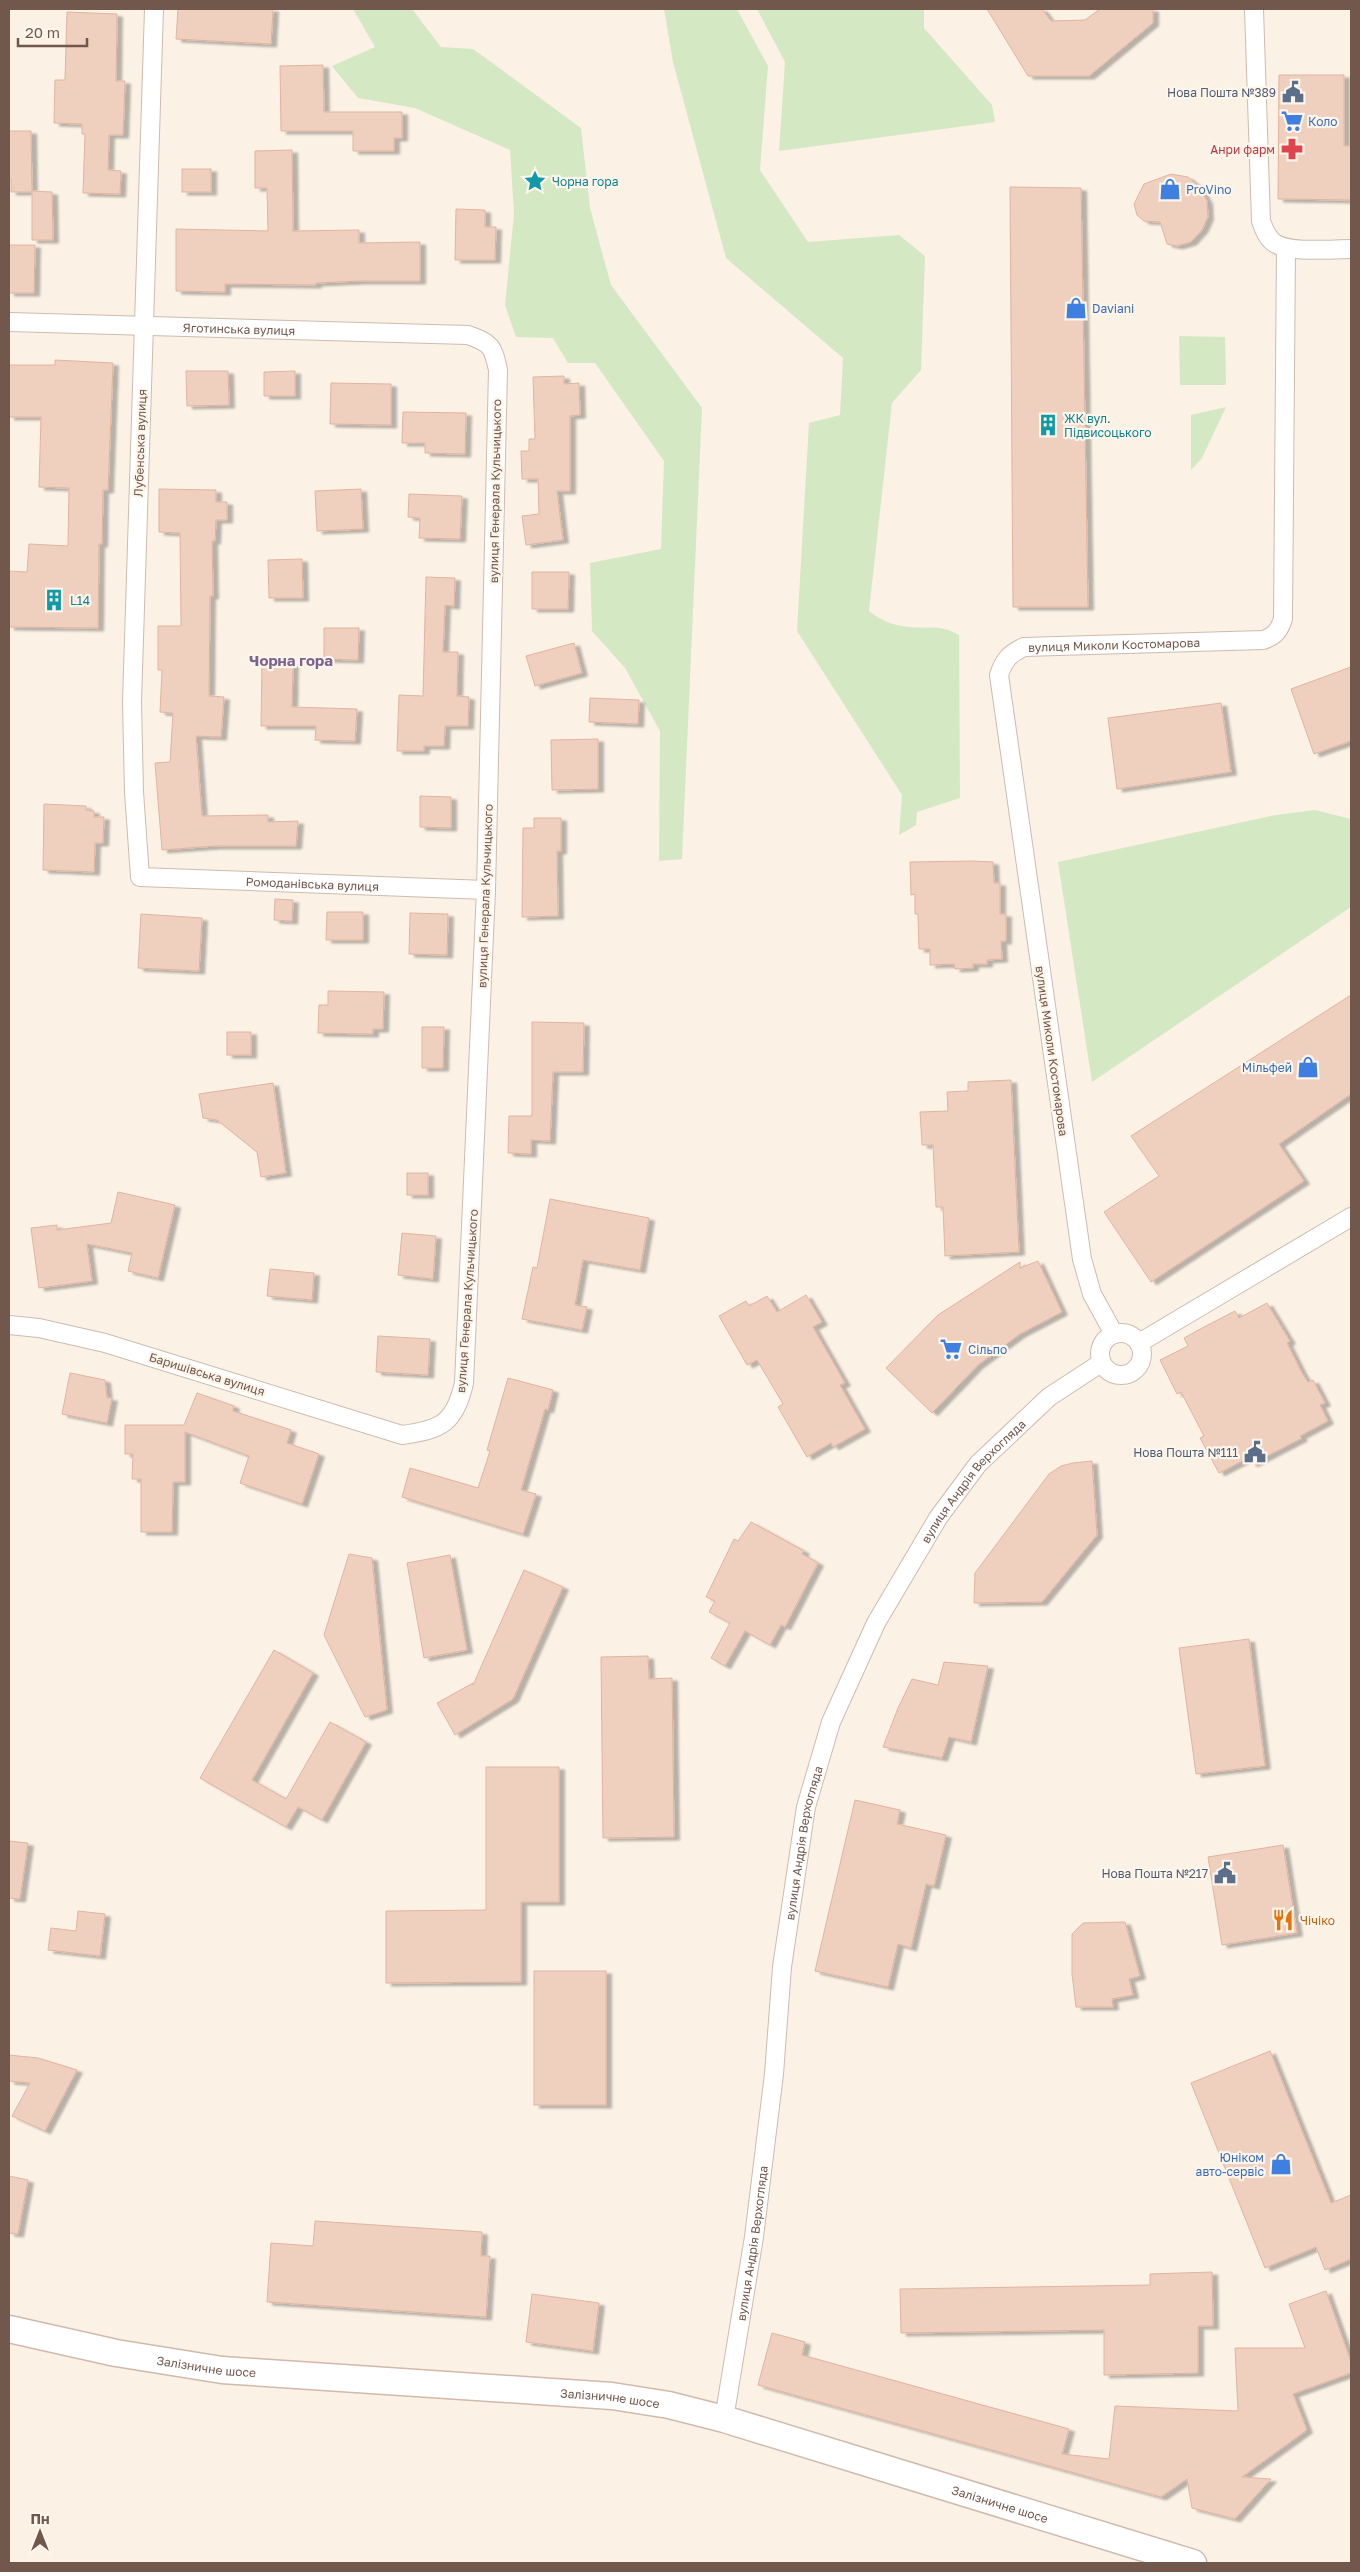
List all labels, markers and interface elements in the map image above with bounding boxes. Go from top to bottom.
scale bar [18,15,86,47]
text: 20 m [25,23,60,41]
public building icon: Нова Пошта №389 [1280,79,1306,105]
place label: Нова Пошта №389 [1167,85,1276,100]
supermarket icon: Коло [1279,108,1305,134]
place label: Коло [1308,114,1337,129]
pharmacy icon: Анри фарм [1279,136,1305,162]
place label: Анри фарм [1210,142,1275,157]
place icon: Чорна гора [522,168,548,194]
place label: Чорна гора [552,174,618,189]
shop icon: ProVino [1157,176,1183,202]
place label: ProVino [1186,182,1231,197]
shop icon: Daviani [1063,295,1089,321]
place label: Daviani [1092,301,1134,316]
street label: Яготинська вулиця [182,319,295,338]
street label: Лубенська вулиця [131,389,149,497]
street label: вулиця Генерала Кульчицького [486,399,504,583]
place label: ЖК вул. Підвисоцького [1064,411,1152,440]
building icon: ЖК вул. Підвисоцького [1035,412,1061,438]
building icon: L14 [41,587,67,613]
place label: L14 [70,593,90,608]
street label: вулиця Миколи Костомарова [1028,634,1200,654]
district label: Чорна гора [249,651,333,669]
street label: вулиця Генерала Кульчицького [474,804,496,988]
street label: Ромоданівська вулиця [245,873,379,893]
street label: вулиця Миколи Костомарова [1033,965,1071,1137]
shop icon: Мільфей [1295,1054,1321,1080]
place label: Мільфей [1242,1060,1292,1075]
street label: вулиця Генерала Кульчицького [453,1209,481,1393]
supermarket icon: Сільпо [938,1336,964,1362]
place label: Сільпо [968,1342,1007,1357]
street label: Баришівська вулиця [147,1349,267,1399]
street label: вулиця Андрія Верхогляда [918,1416,1028,1545]
public building icon: Нова Пошта №111 [1242,1439,1268,1465]
place label: Нова Пошта №111 [1133,1445,1238,1460]
street label: вулиця Андрія Верхогляда [782,1764,825,1921]
public building icon: Нова Пошта №217 [1212,1860,1238,1886]
place label: Нова Пошта №217 [1101,1866,1208,1881]
restaurant icon: Чічіко [1270,1907,1296,1933]
place label: Чічіко [1300,1913,1335,1928]
place label: Юніком авто-сервіс [1196,2150,1264,2179]
shop icon: Юніком авто-сервіс [1268,2151,1294,2177]
street label: вулиця Андрія Верхогляда [733,2165,770,2322]
street label: Залізничне шосе [156,2352,257,2380]
street label: Залізничне шосе [560,2385,661,2411]
street label: Залізничне шосе [950,2482,1050,2526]
north arrow [15,2507,65,2557]
text: Пн [30,2510,50,2527]

